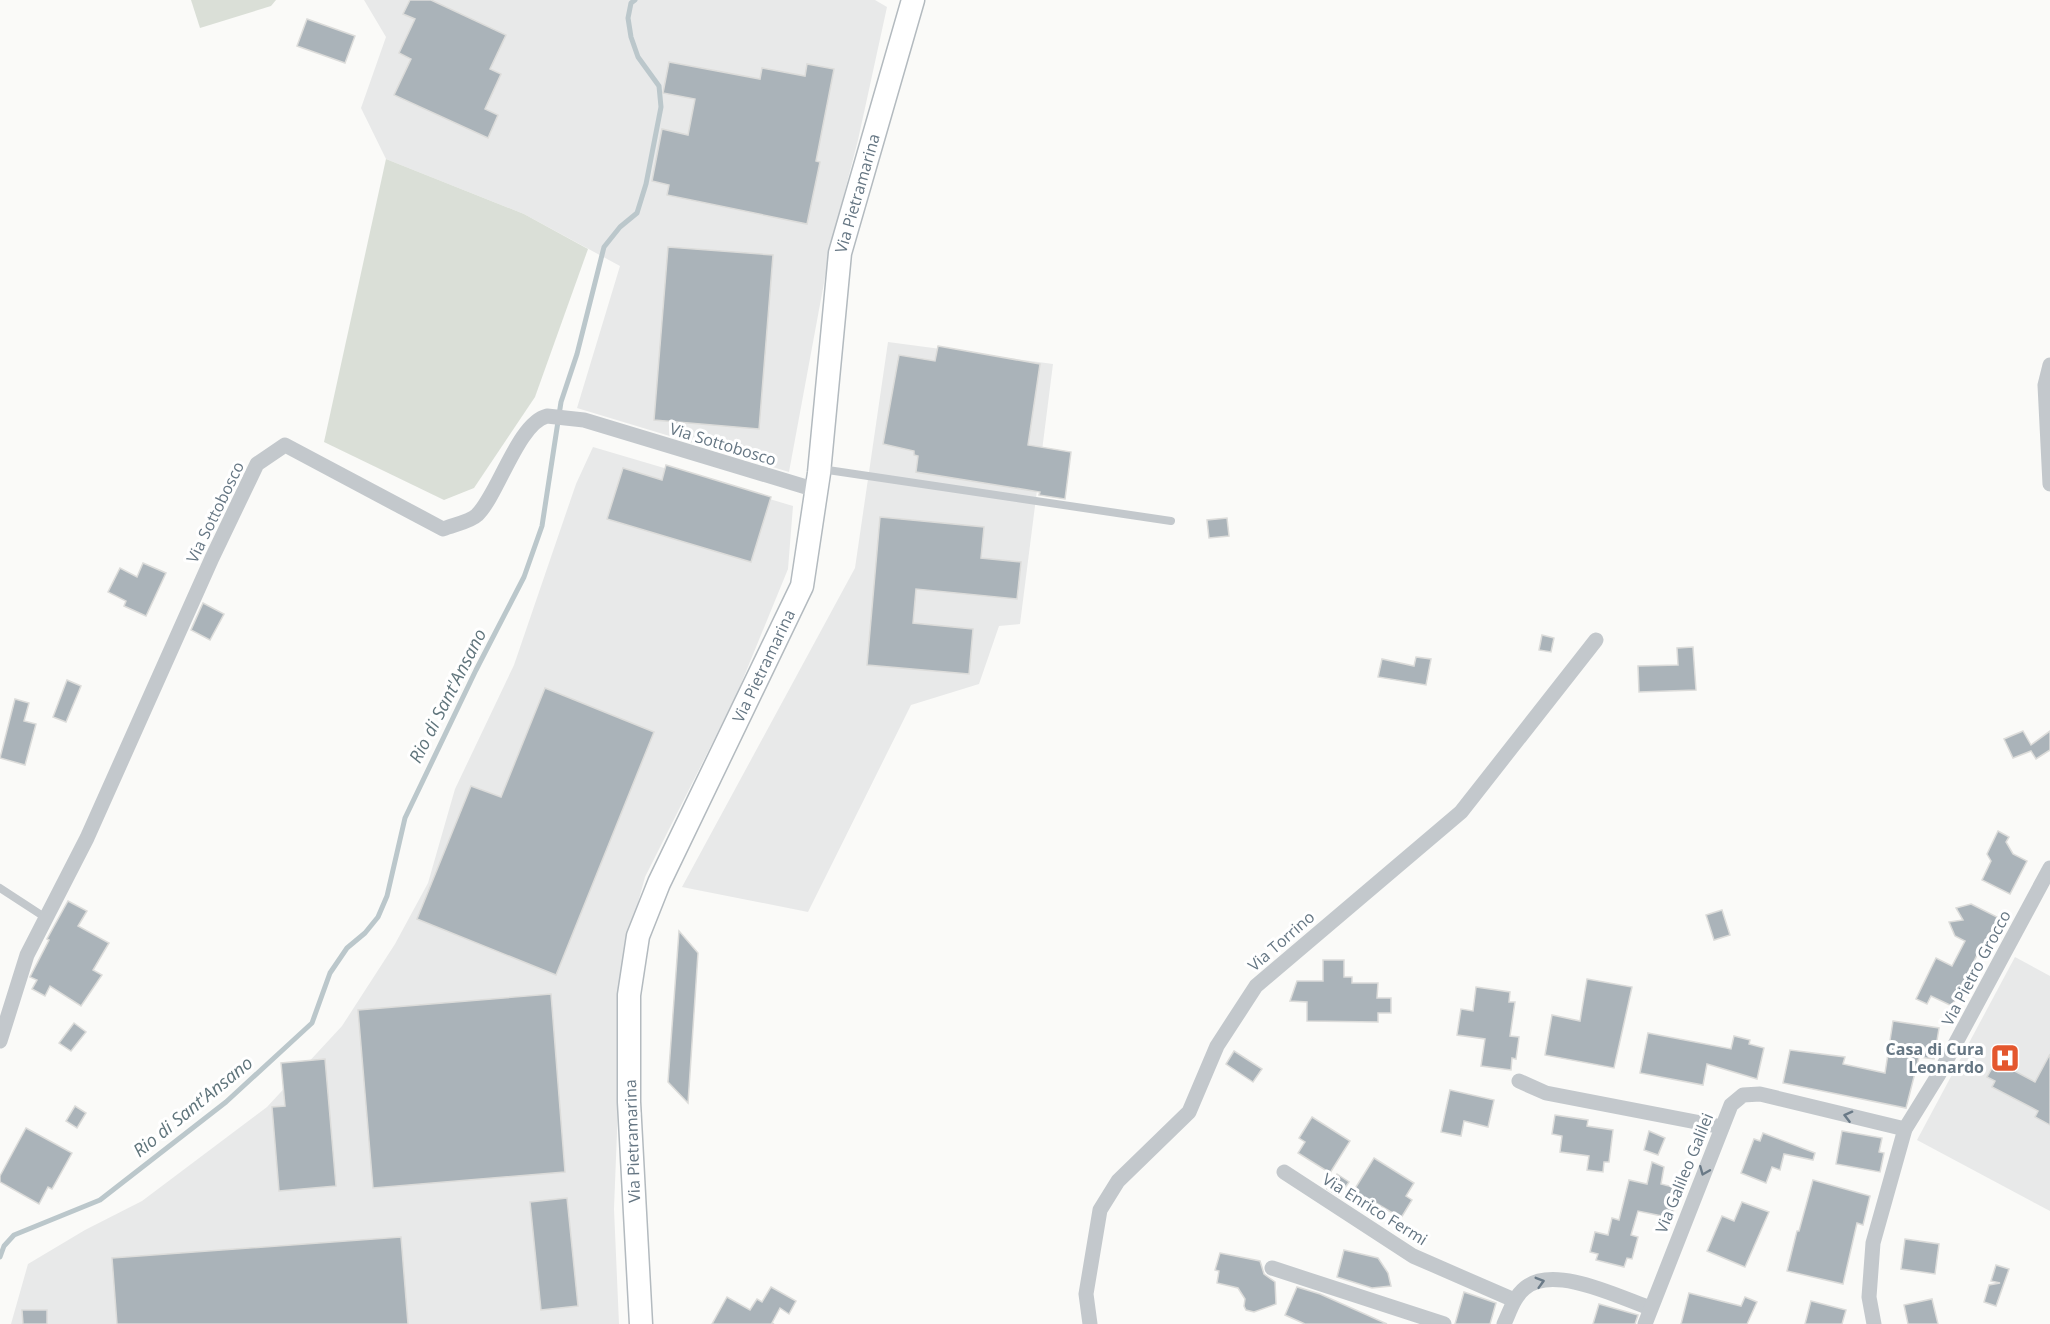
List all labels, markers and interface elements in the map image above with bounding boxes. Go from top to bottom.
street label: Via Pietramarina [830,131,885,256]
street label: Via Sottobosco [667,417,779,471]
street label: Via Sottobosco [181,458,249,566]
street label: Via Pietramarina [727,605,800,726]
water label: Rio di Sant'Ansano [403,624,491,767]
street label: Via Torrino [1243,906,1319,976]
street label: Via Pietro Grocco [1936,906,2016,1030]
place label: Casa di Cura Leonardo [1886,1038,1984,1078]
hospital icon: Casa di Cura Leonardo [1989,1042,2021,1074]
water label: Rio di Sant'Ansano [127,1050,257,1162]
street label: Via Pietramarina [619,1079,645,1203]
street label: Via Galileo Galilei [1650,1110,1718,1236]
one-way arrow [1843,1110,1853,1123]
one-way arrow [1699,1165,1711,1176]
street label: Via Enrico Fermi [1318,1168,1432,1250]
one-way arrow [1534,1277,1545,1289]

